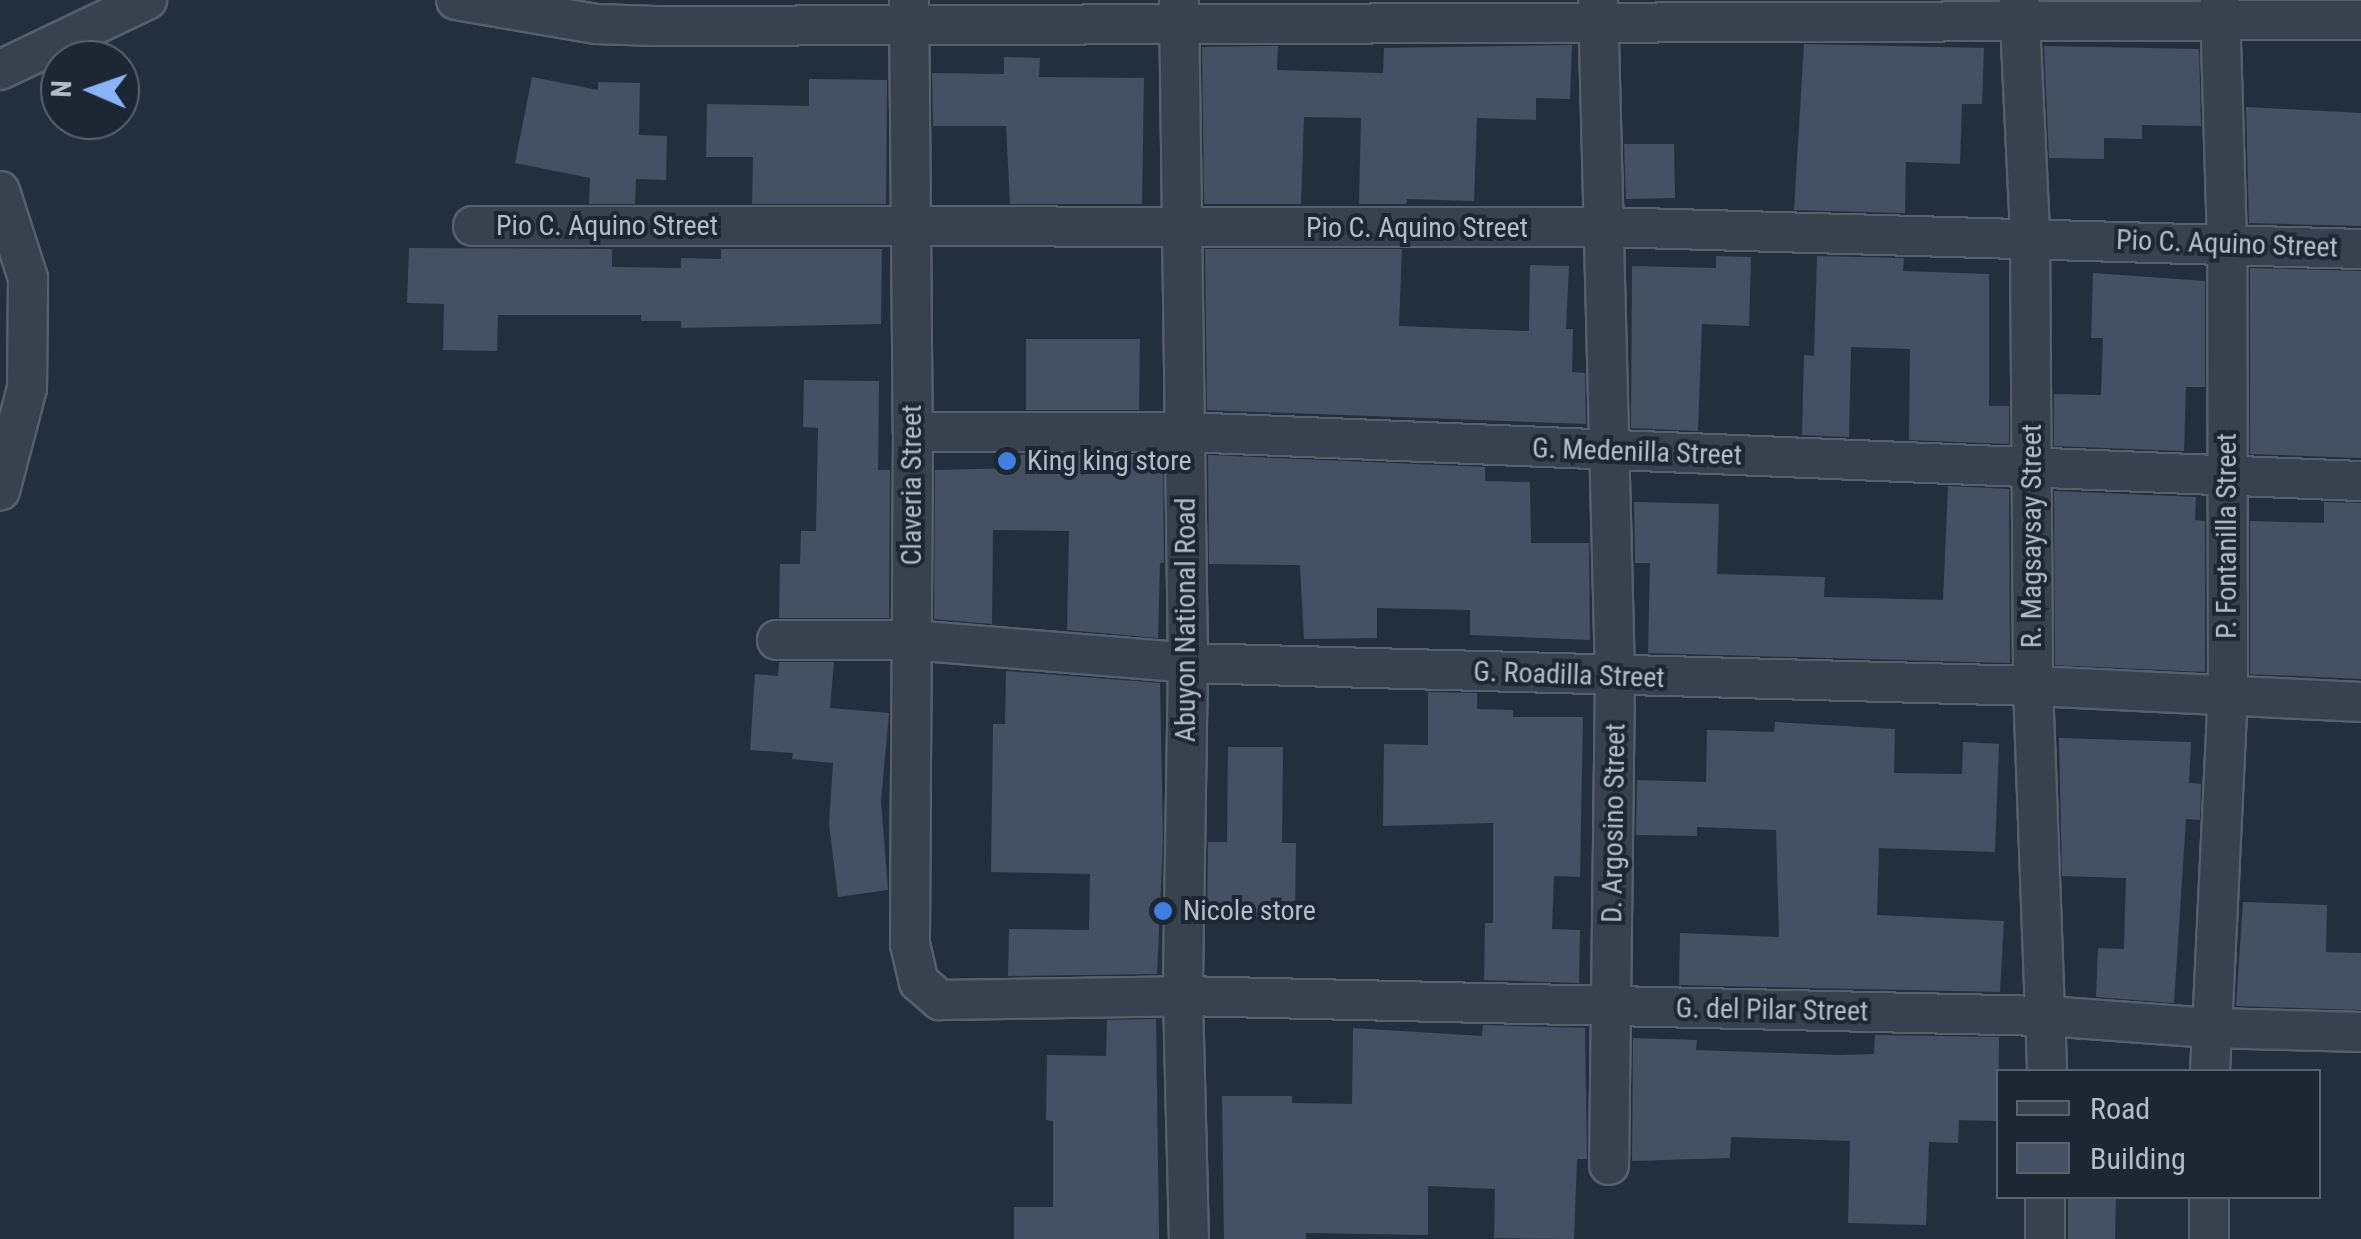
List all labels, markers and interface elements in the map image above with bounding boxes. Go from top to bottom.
north arrow [40,40,140,140]
text: N [45,80,78,98]
street label: Pio C. Aquino Street [496,209,718,243]
street label: Pio C. Aquino Street [1306,211,1528,245]
street label: Pio C. Aquino Street [2116,223,2338,265]
street label: Claveria Street [895,405,929,565]
street label: R. Magsaysay Street [2015,424,2049,648]
street label: G. Medenilla Street [1532,432,1742,472]
street label: P. Fontanilla Street [2210,433,2244,639]
place label: King king store [1027,444,1192,478]
marker: King king store [996,450,1018,472]
street label: Abuyon National Road [1169,498,1203,742]
street label: G. Roadilla Street [1473,655,1665,695]
street label: D. Argosino Street [1595,723,1633,923]
place label: Nicole store [1183,894,1316,928]
marker: Nicole store [1152,900,1174,922]
street label: G. del Pilar Street [1675,992,1869,1028]
legend [1996,1069,2321,1199]
text: Road [2090,1091,2150,1126]
text: Building [2090,1141,2186,1176]

